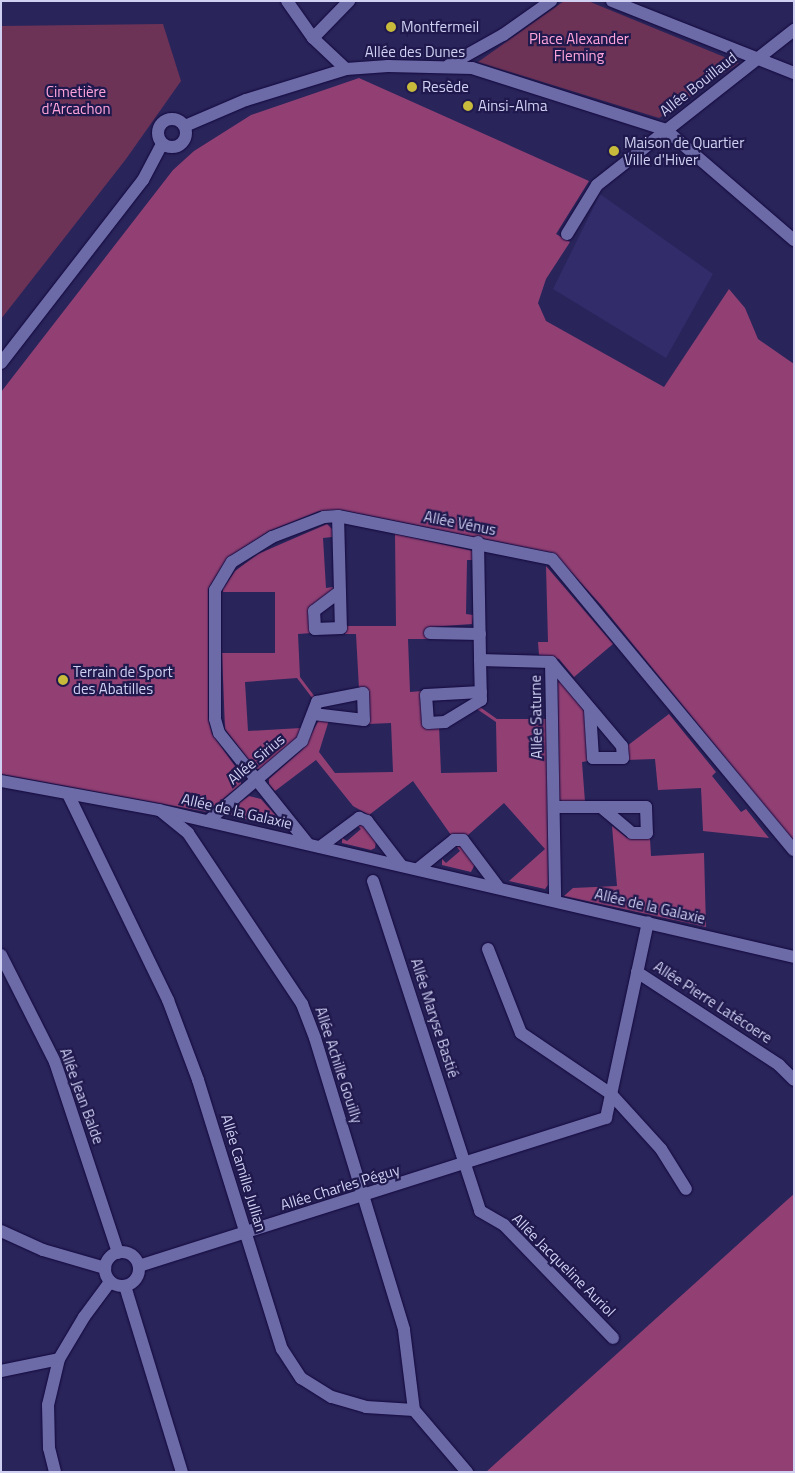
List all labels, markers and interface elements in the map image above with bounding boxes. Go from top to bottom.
place label: Montfermeil [401,18,479,36]
marker: Montfermeil [385,21,397,33]
park label: Place Alexander Fleming [529,29,629,64]
street label: Allée des Dunes [365,43,465,61]
street label: Allée Bouillaud [656,48,740,120]
place label: Resède [422,78,469,96]
marker: Resède [406,81,418,93]
park label: Cimetière d’Arcachon [41,82,111,117]
place label: Ainsi-Alma [478,97,547,115]
marker: Ainsi-Alma [462,100,474,112]
place label: Maison de Quartier Ville d'Hiver [624,133,744,168]
marker: Maison de Quartier Ville d'Hiver [608,145,620,157]
street label: Allée Vénus [422,507,498,539]
place label: Terrain de Sport des Abatilles [73,662,173,697]
marker: Terrain de Sport des Abatilles [57,674,69,686]
street label: Allée Saturne [526,675,546,759]
street label: Allée Sirius [224,730,288,788]
street label: Allée de la Galaxie [180,790,294,832]
street label: Allée de la Galaxie [593,885,707,927]
street label: Allée Maryse Bastié [407,956,463,1080]
street label: Allée Pierre Latécoere [651,957,775,1047]
street label: Allée Achille Gouilly [312,1004,366,1126]
street label: Allée Jean Balde [56,1046,108,1146]
street label: Allée Camille Jullian [218,1112,270,1234]
street label: Allée Charles Péguy [278,1160,402,1214]
street label: Allée Jacqueline Auriol [509,1210,619,1320]

